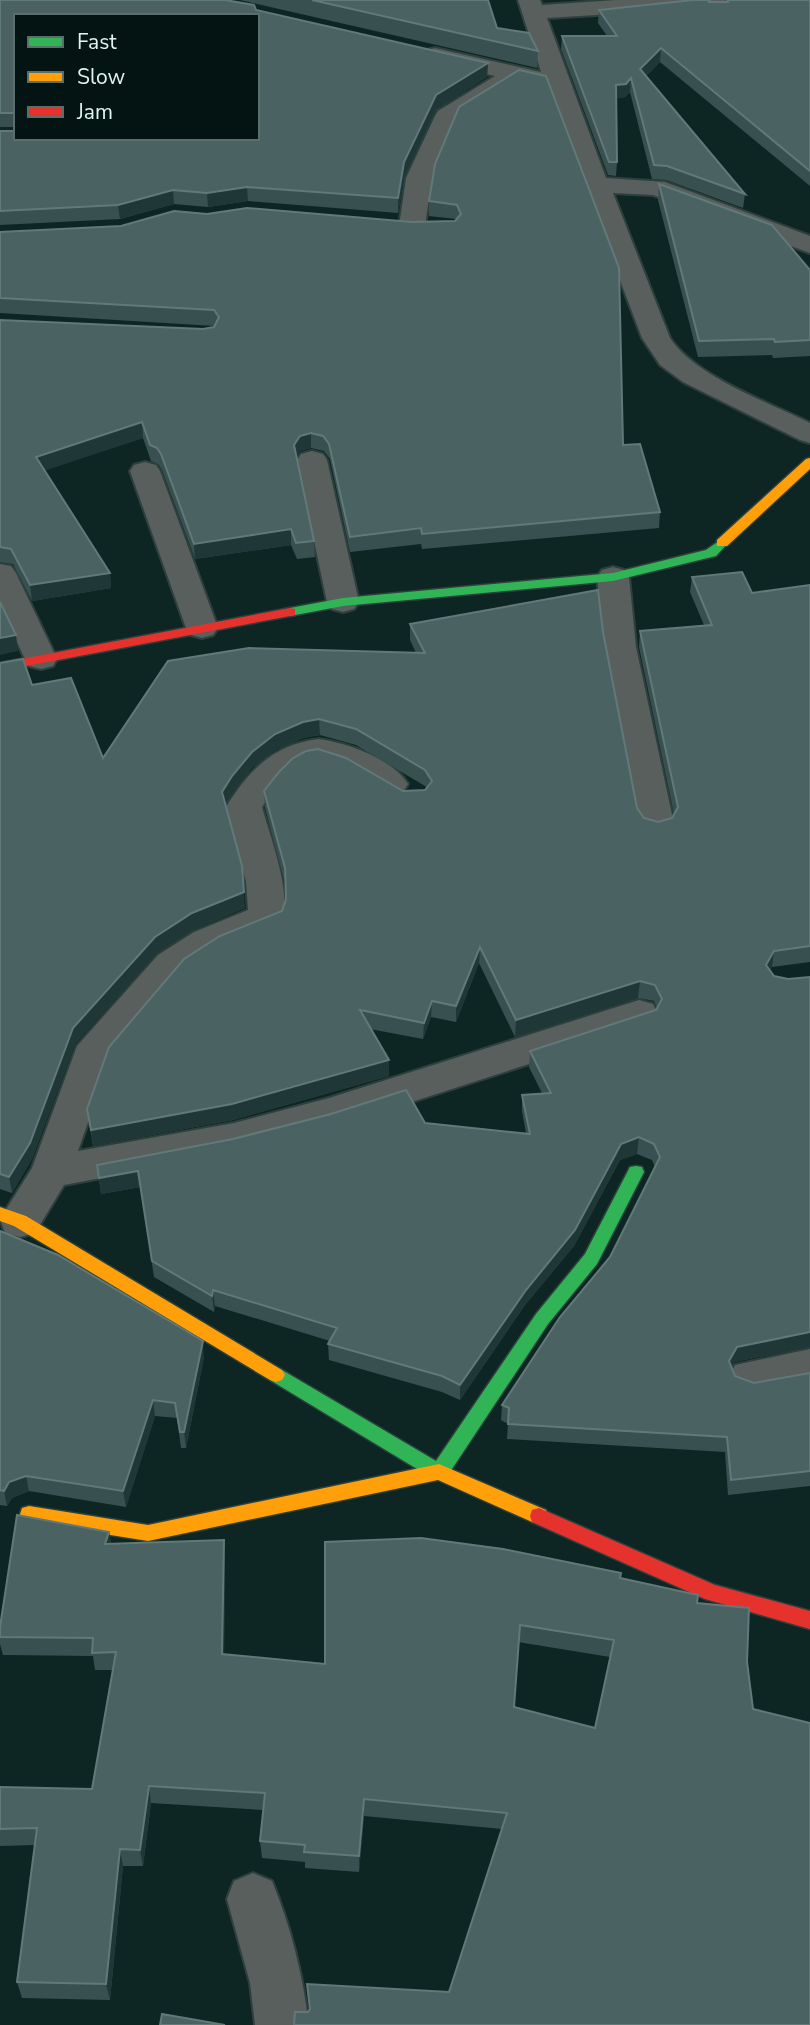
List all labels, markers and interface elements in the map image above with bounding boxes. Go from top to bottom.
legend [14,14,259,140]
text: Fast [77,28,117,56]
text: Slow [77,63,126,91]
text: Jam [76,98,113,126]

